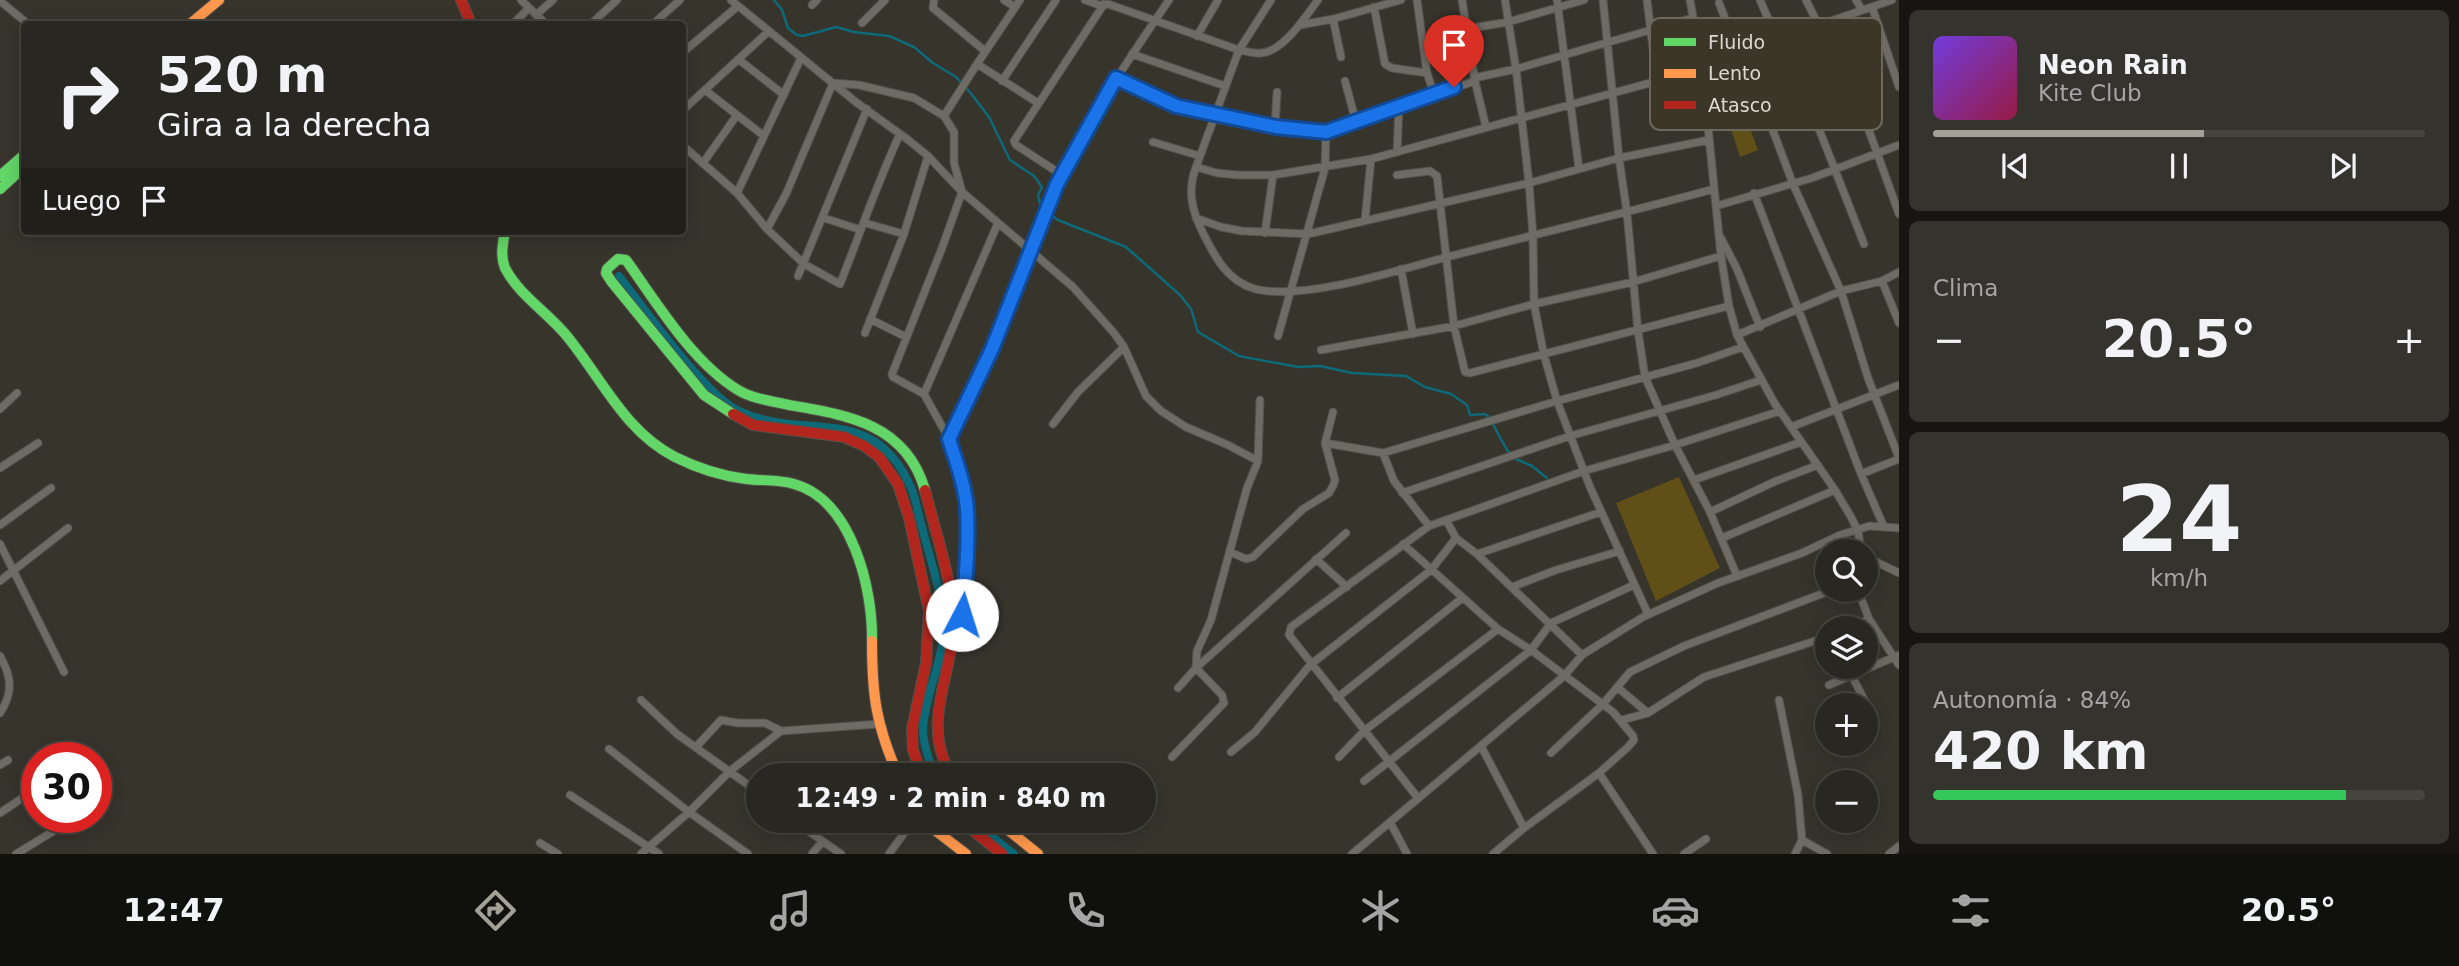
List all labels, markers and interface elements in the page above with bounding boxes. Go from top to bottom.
pin [1424,15,1484,87]
legend [1650,18,1882,130]
icon: arrive [1435,26,1473,64]
text: Fluido [1708,31,1765,53]
text: 520 m [157,47,327,104]
icon: right [42,49,133,140]
text: Neon Rain [2038,50,2188,80]
text: Lento [1708,62,1761,84]
text: Kite Club [2038,80,2142,106]
text: Atasco [1708,94,1772,116]
text: Gira a la derecha [157,106,432,144]
icon: previous [1996,147,2034,185]
icon: pause [2160,147,2198,185]
icon: next [2324,147,2362,185]
icon: arrive [135,182,173,220]
text: Luego [42,186,121,216]
text: Clima [1933,275,1998,301]
text: 20.5° [2102,309,2256,369]
text: − [1933,318,1965,362]
text: + [2393,318,2425,362]
text: 24 [2116,467,2242,572]
map controls [1815,539,1878,833]
button: search [1815,539,1878,602]
text: km/h [2150,565,2208,591]
position arrow [925,578,999,652]
button: layers [1815,616,1878,679]
text: Autonomía · 84% [1933,687,2131,713]
button: + [1815,693,1878,756]
text: 420 km [1933,721,2148,781]
speed limit sign: 30 [21,742,112,833]
button: − [1815,770,1878,833]
text: 12:49 · 2 min · 840 m [796,783,1106,813]
icon: directions [471,886,520,935]
icon: music [766,886,815,935]
icon: phone [1061,886,1110,935]
icon: climate [1356,886,1405,935]
icon: car [1651,886,1700,935]
icon: filters [1946,886,1995,935]
text: 12:47 [123,891,225,929]
text: 20.5° [2241,891,2336,929]

